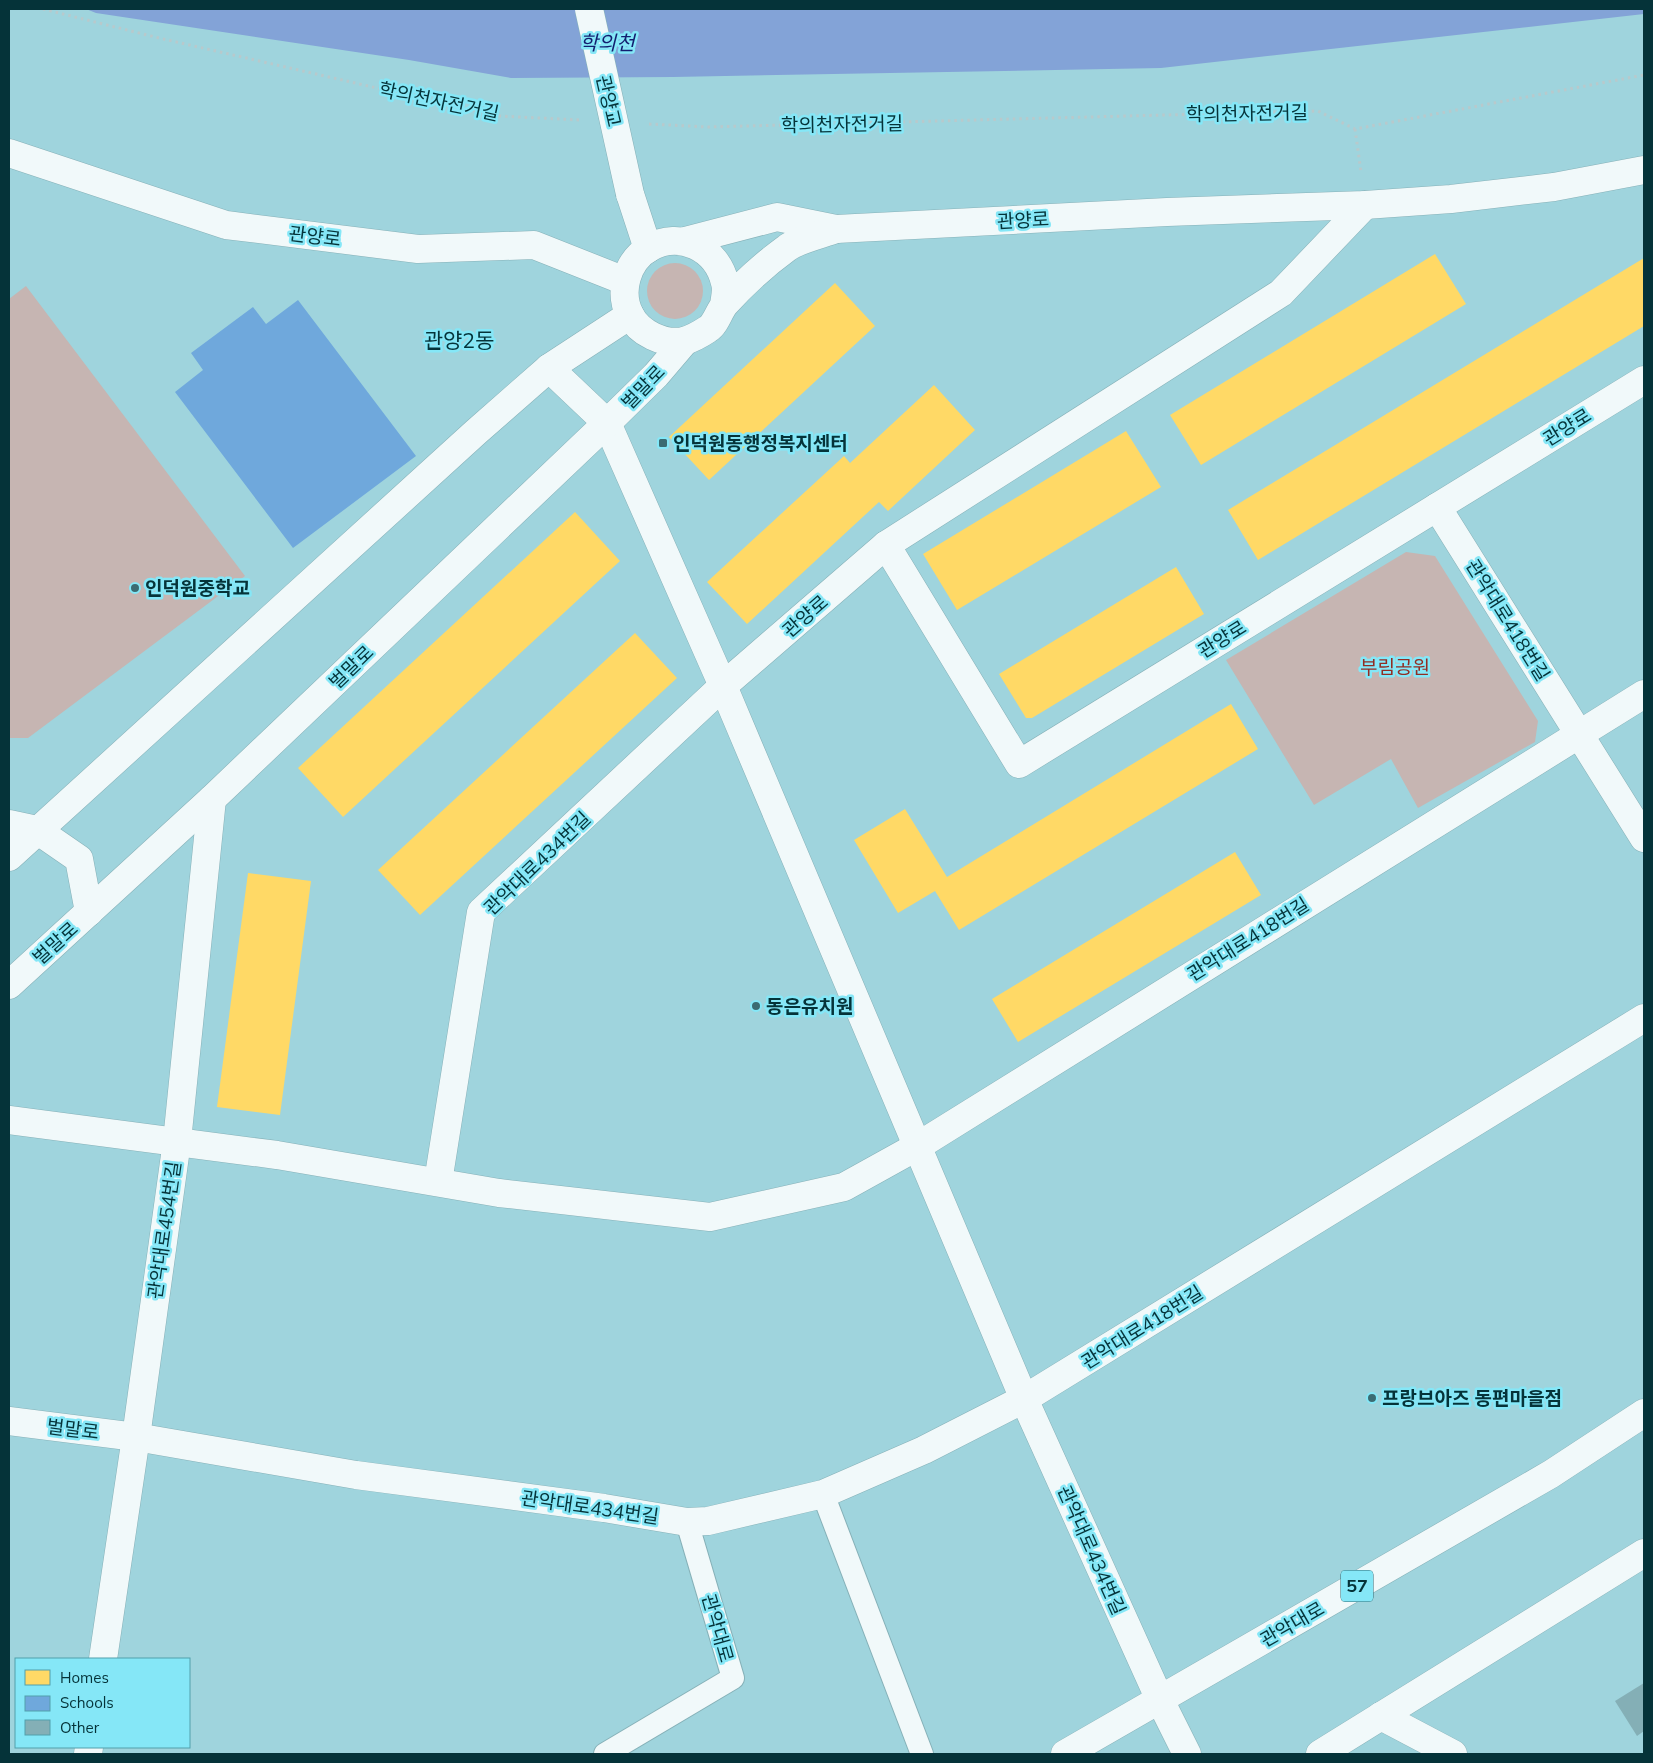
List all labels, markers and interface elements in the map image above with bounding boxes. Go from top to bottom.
water label: 학의천 [579,30,637,55]
street label: 관양교 [591,73,627,129]
street label: 학의천자전거길 [377,77,501,125]
street label: 학의천자전거길 [1186,100,1308,126]
street label: 학의천자전거길 [781,111,903,137]
street label: 관양로 [996,207,1050,233]
street label: 관양로 [288,221,342,251]
district label: 관양2동 [424,327,494,353]
street label: 벌말로 [616,360,670,414]
street label: 관양로 [1538,403,1596,451]
place label: 인덕원동행정복지센터 [673,431,848,455]
marker: 인덕원동행정복지센터 [657,437,669,449]
street label: 관악대로418번길 [1461,555,1555,685]
place label: 인덕원중학교 [145,576,250,600]
marker: 인덕원중학교 [129,582,141,594]
street label: 관양로 [777,590,833,642]
street label: 관양로 [1193,615,1251,663]
street label: 벌말로 [324,640,378,694]
park label: 부림공원 [1360,655,1430,679]
street label: 관악대로434번길 [479,806,595,920]
street label: 관악대로418번길 [1183,892,1313,986]
street label: 벌말로 [27,917,83,969]
place label: 동은유치원 [766,994,853,1018]
marker: 동은유치원 [750,1000,762,1012]
street label: 관악대로454번길 [142,1159,186,1301]
street label: 관악대로418번길 [1077,1280,1207,1374]
place label: 프랑브아즈 동편마을점 [1382,1386,1562,1410]
marker: 프랑브아즈 동편마을점 [1366,1392,1378,1404]
street label: 벌말로 [46,1414,100,1444]
street label: 관악대로434번길 [1053,1482,1131,1618]
street label: 관악대로434번길 [519,1485,661,1529]
road number: 57 [1341,1570,1373,1602]
street label: 관악대로 [697,1591,739,1665]
street label: 관악대로 [1256,1596,1328,1652]
legend [15,1658,190,1748]
text: Homes [60,1668,109,1687]
text: Schools [60,1693,114,1712]
text: Other [60,1718,100,1737]

